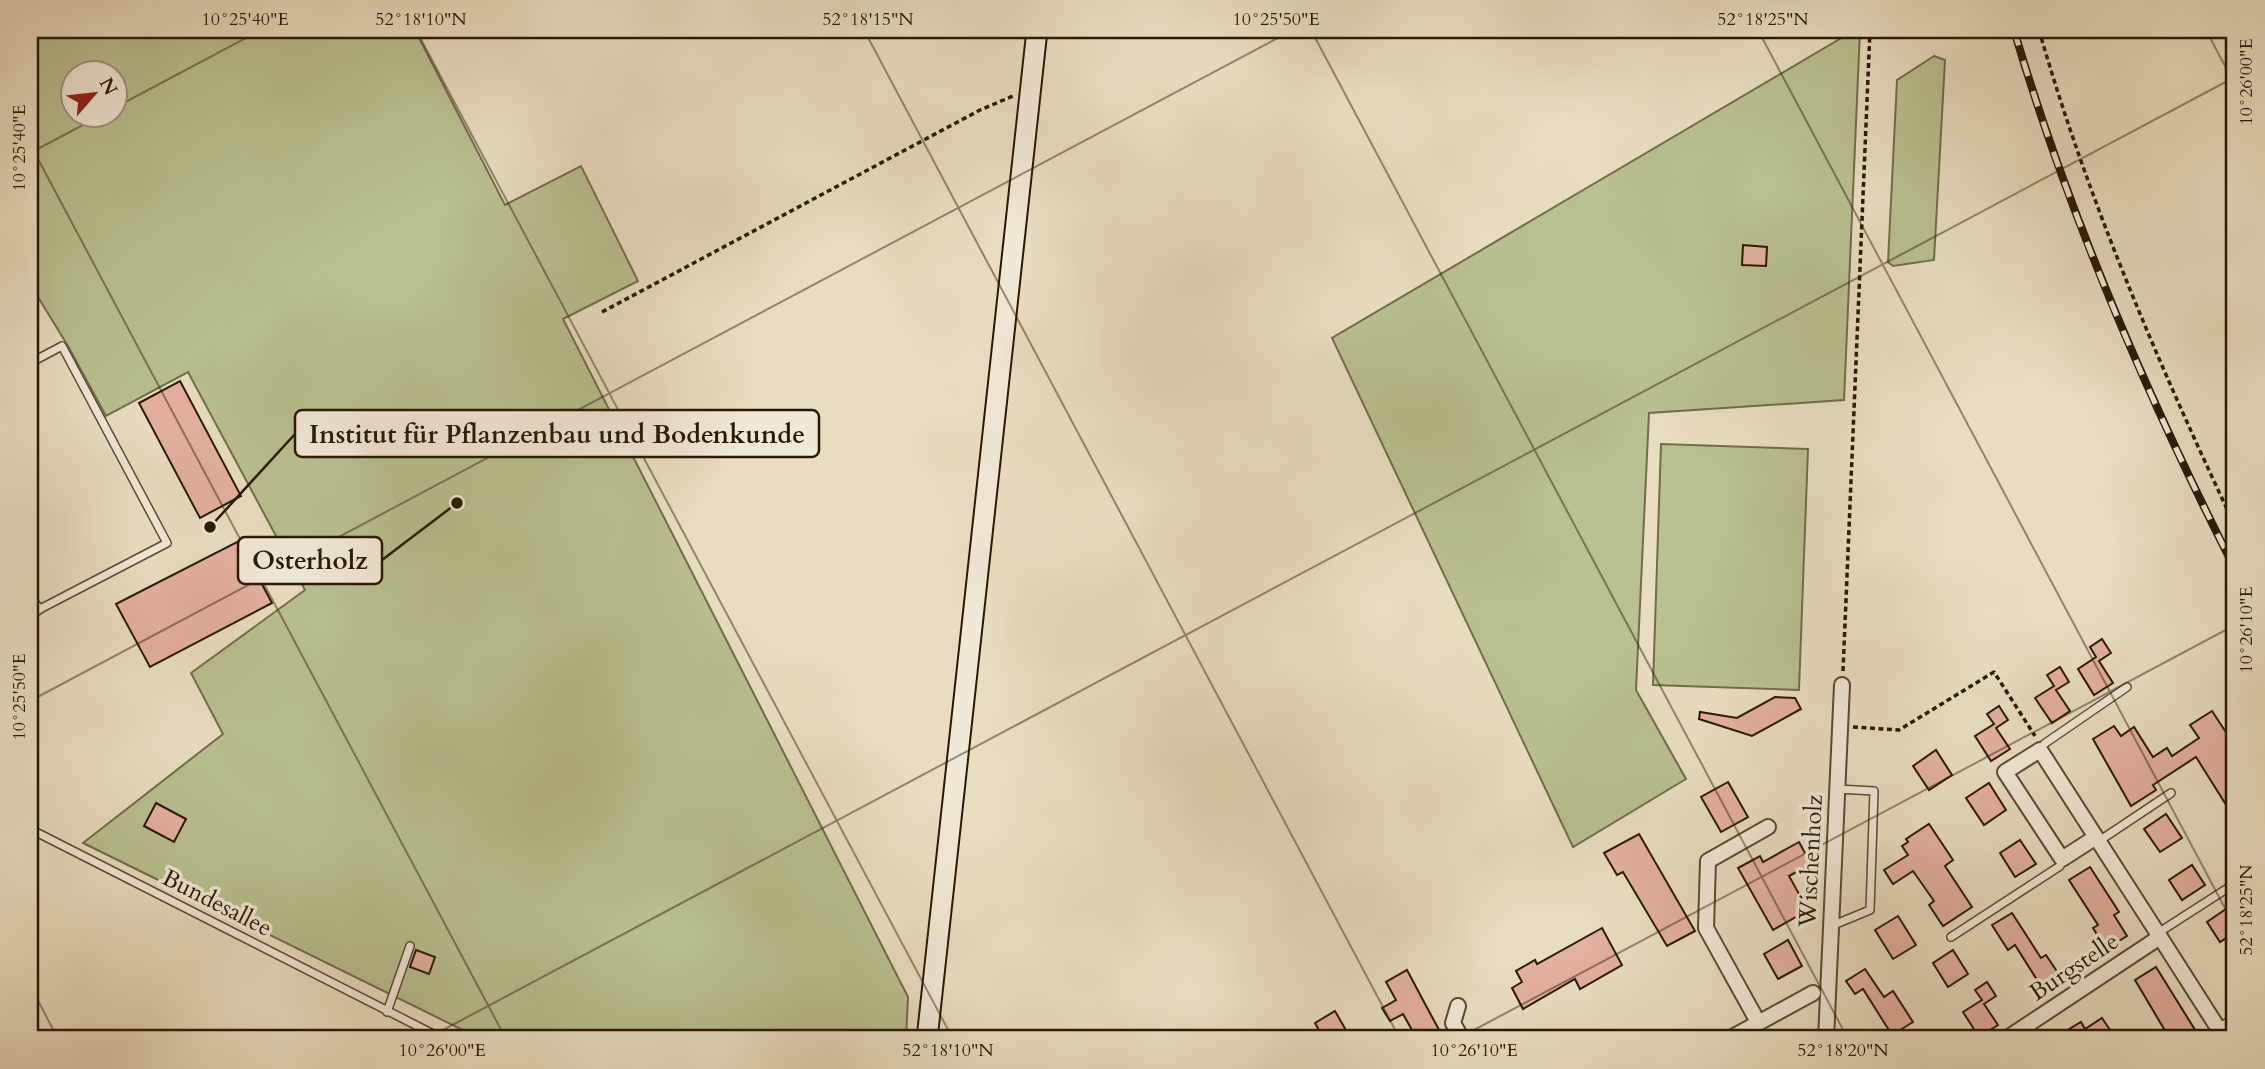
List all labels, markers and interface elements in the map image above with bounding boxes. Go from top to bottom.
text: 10°25'40"E [201,7,289,32]
text: 52°18'10"N [375,7,467,32]
text: 52°18'15"N [822,7,914,32]
text: 10°25'50"E [1232,7,1320,32]
text: 52°18'25"N [1717,7,1809,32]
text: 10°26'00"E [2234,38,2259,126]
north arrow [60,60,130,130]
text: N [93,73,124,100]
text: 10°25'40"E [7,104,32,192]
callout: Institut für Pflanzenbau und Bodenkunde [295,410,819,457]
text: Institut für Pflanzenbau und Bodenkunde [309,417,805,452]
callout: Osterholz [238,537,382,584]
text: Osterholz [252,543,368,578]
text: 10°26'10"E [2234,586,2259,674]
text: 10°25'50"E [7,653,32,741]
street label: Wischenholz [1791,793,1831,929]
street label: Bundesallee [156,861,278,945]
text: 52°18'25"N [2234,864,2259,956]
street label: Burgstelle [2023,925,2125,1009]
text: 10°26'00"E [398,1038,486,1063]
text: 52°18'10"N [902,1038,994,1063]
text: 10°26'10"E [1430,1038,1518,1063]
text: 52°18'20"N [1797,1038,1889,1063]

